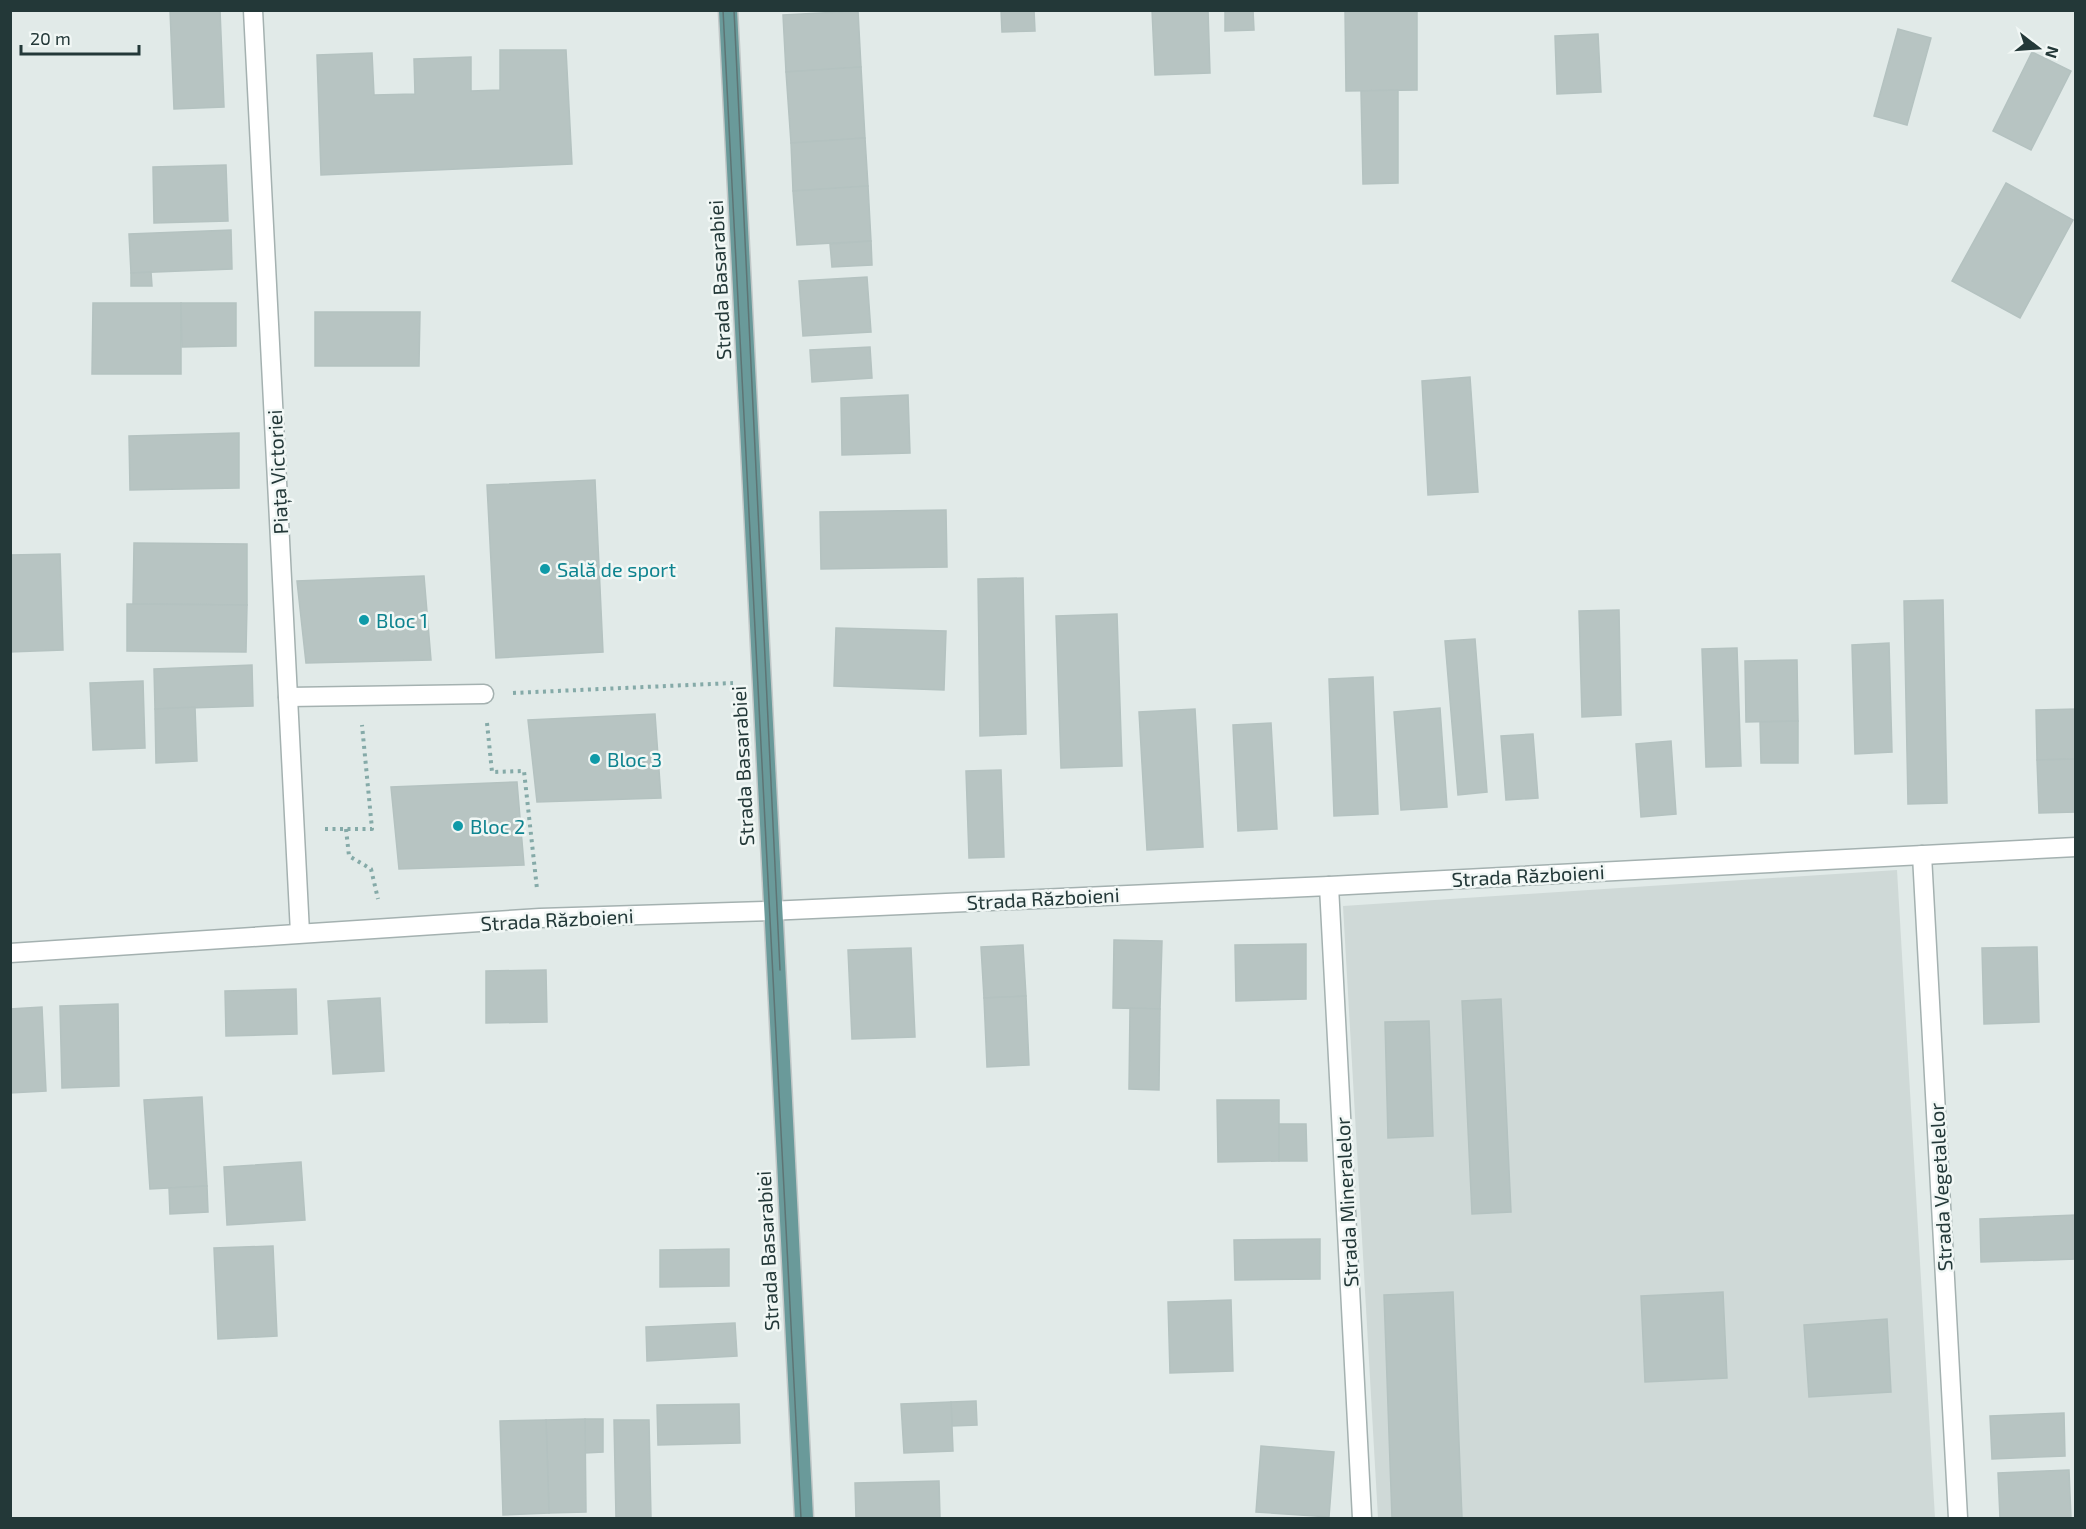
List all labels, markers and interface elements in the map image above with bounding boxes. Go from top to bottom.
scale bar [21,18,140,56]
north arrow [2008,18,2068,78]
text: 20 m [30,27,71,49]
text: N [2042,44,2064,61]
street label: Strada Basarabiei [703,199,735,361]
street label: Piața Victoriei [262,409,294,535]
place label: Sală de sport [557,557,676,581]
marker: Sală de sport [538,562,552,576]
place label: Bloc 1 [376,608,428,632]
marker: Bloc 1 [357,613,371,627]
street label: Strada Basarabiei [726,685,758,847]
place label: Bloc 3 [607,747,662,771]
marker: Bloc 3 [588,752,602,766]
place label: Bloc 2 [470,814,525,838]
marker: Bloc 2 [451,819,465,833]
street label: Strada Războieni [1451,859,1605,891]
street label: Strada Războieni [966,882,1120,914]
street label: Strada Războieni [480,903,634,935]
street label: Strada Vegetalelor [1924,1102,1956,1272]
street label: Strada Mineralelor [1330,1116,1362,1288]
street label: Strada Basarabiei [751,1170,783,1332]

